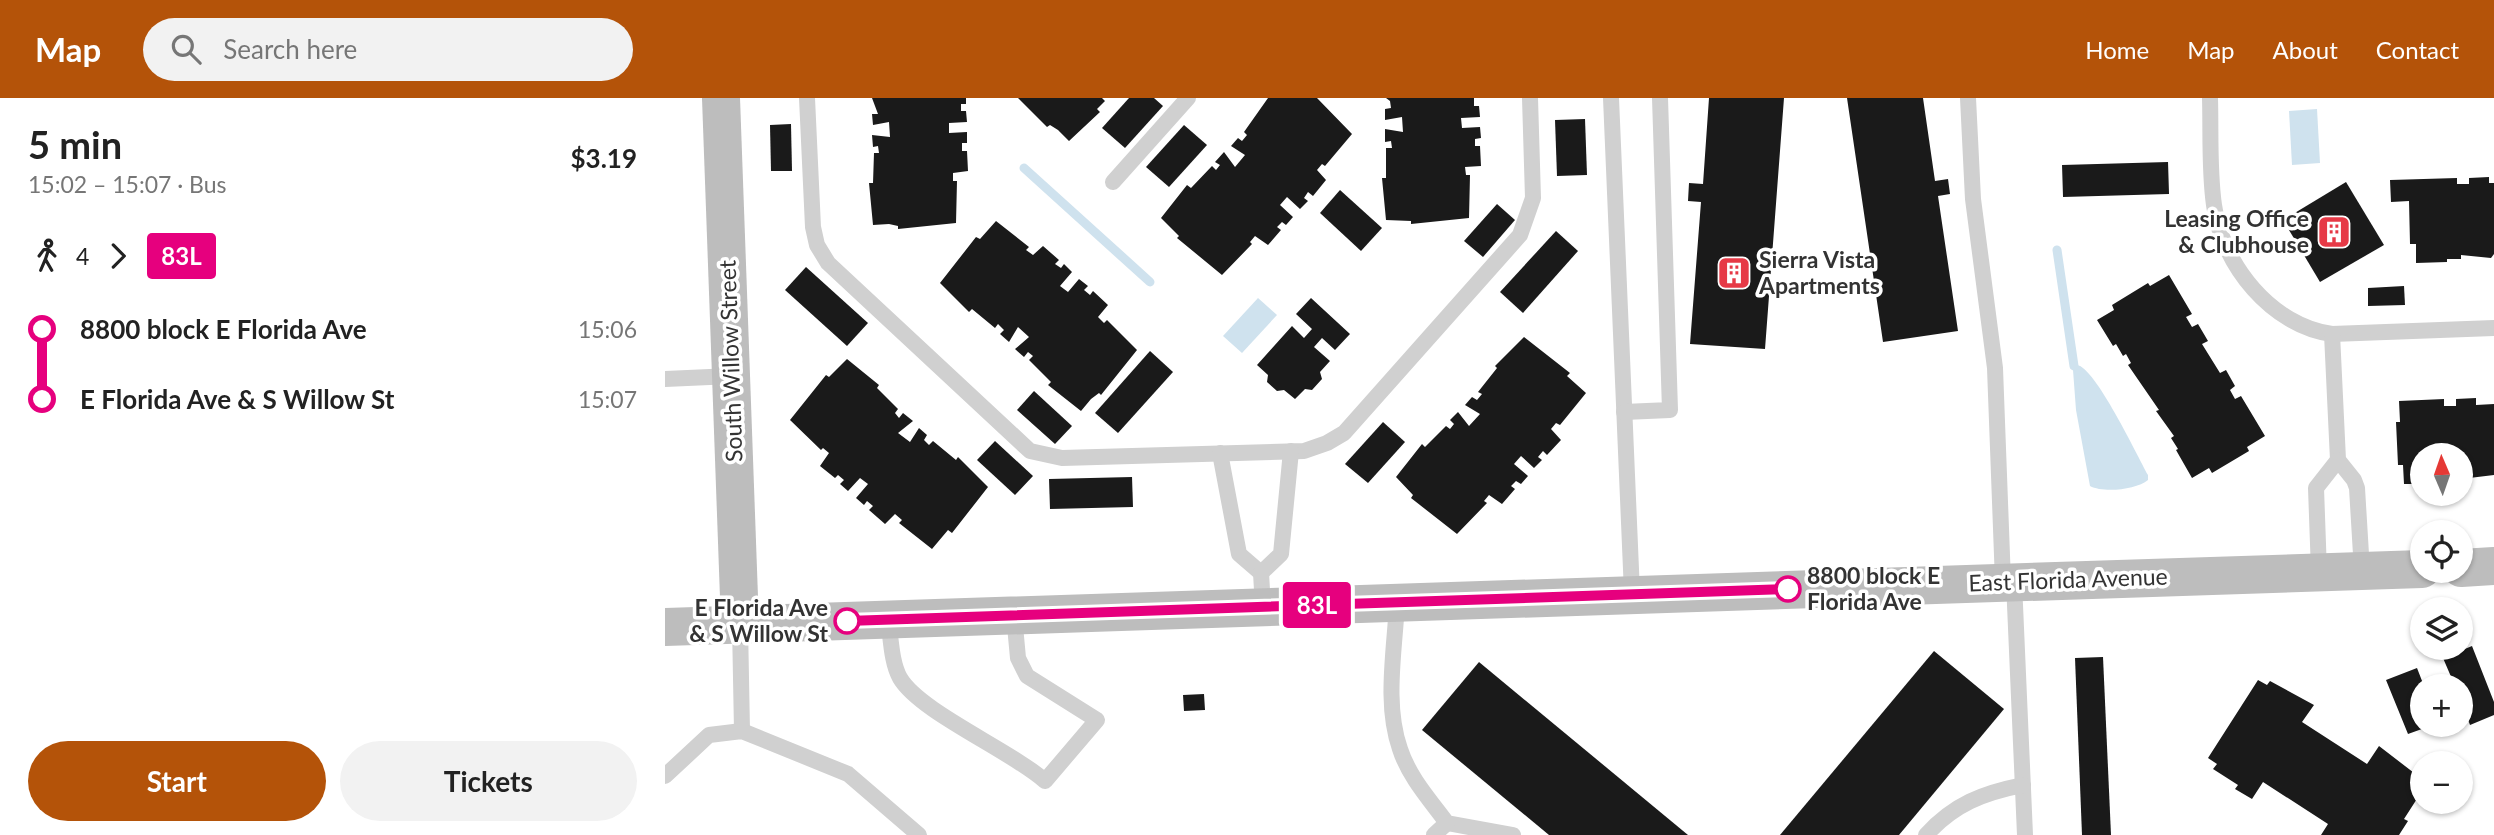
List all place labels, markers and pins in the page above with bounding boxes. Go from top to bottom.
place label: Leasing Office & Clubhouse [2164,204,2309,258]
building icon: Leasing Office & Clubhouse [2315,213,2353,251]
place label: Sierra Vista Apartments [1758,245,1880,299]
building icon: Sierra Vista Apartments [1715,254,1753,292]
place label: 8800 block E Florida Ave [1807,561,1940,615]
marker: 8800 block E Florida Ave [1775,576,1801,602]
place label: E Florida Ave & S Willow St [689,593,828,647]
marker: E Florida Ave & S Willow St [834,608,860,634]

